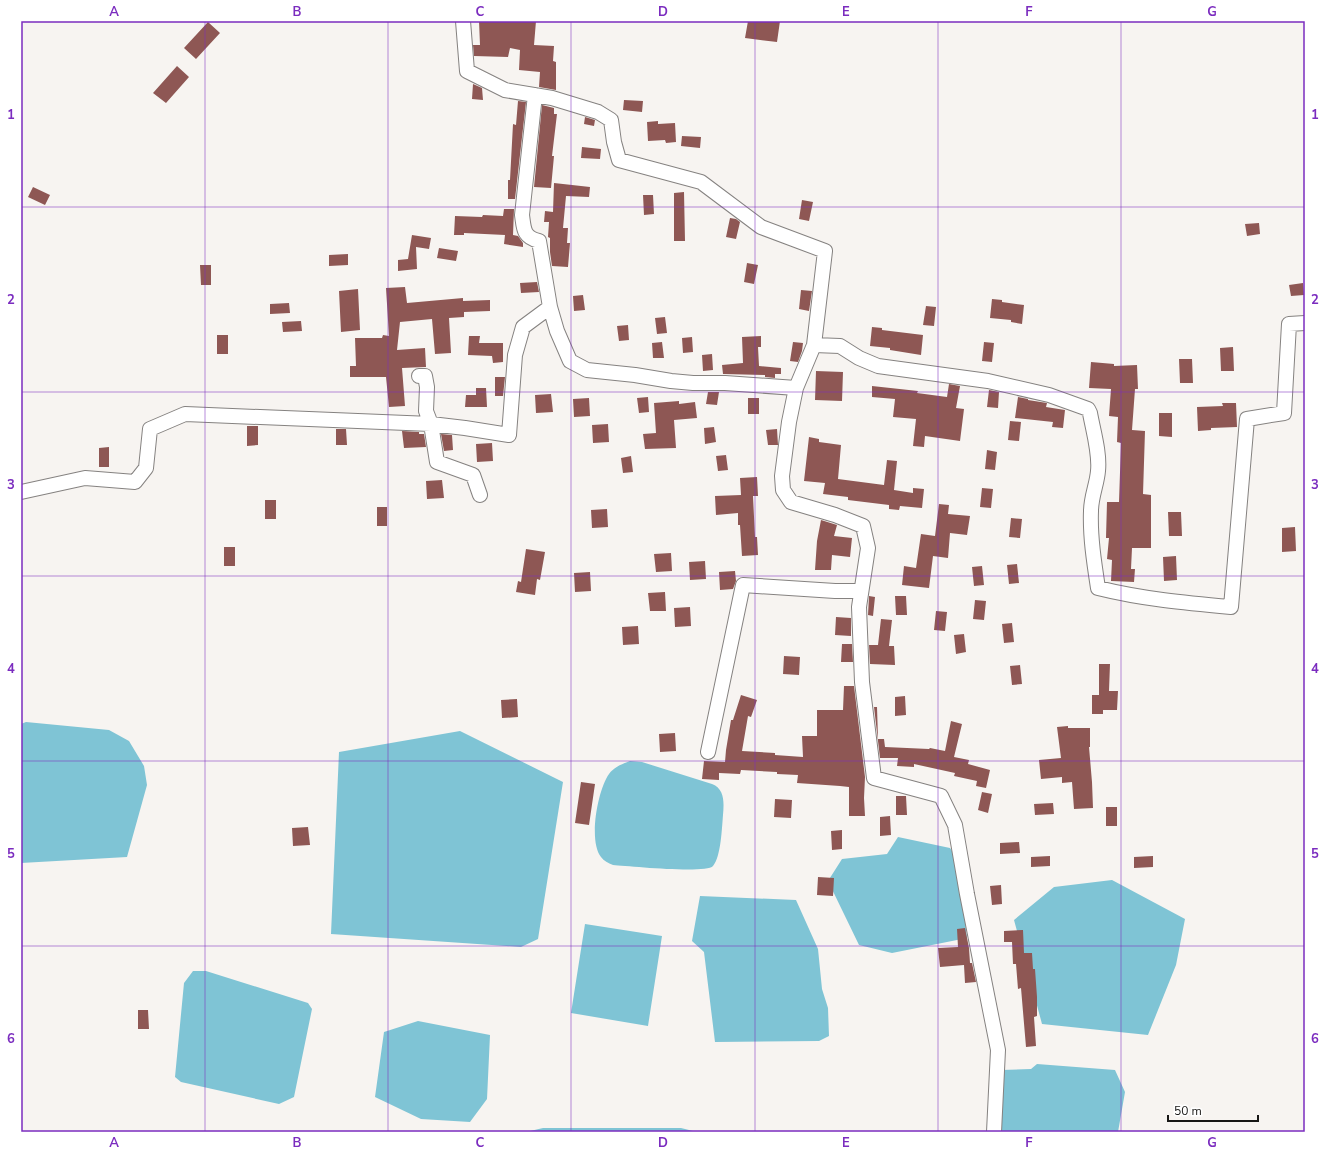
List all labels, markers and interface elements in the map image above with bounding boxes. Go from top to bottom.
text: A [109,3,119,21]
text: B [293,3,302,21]
text: C [476,3,485,21]
text: D [658,3,668,21]
text: E [842,3,850,21]
text: F [1025,3,1033,21]
text: G [1207,3,1217,21]
text: 1 [7,106,15,124]
text: 1 [1311,106,1319,124]
text: 2 [7,291,15,309]
text: 2 [1311,291,1319,309]
text: 3 [7,476,15,494]
text: 3 [1311,476,1319,494]
text: 4 [7,660,15,678]
text: 4 [1311,660,1319,678]
text: 5 [7,845,15,863]
text: 5 [1311,845,1319,863]
text: 6 [7,1030,15,1048]
text: 6 [1311,1030,1319,1048]
scale bar [1168,1097,1258,1123]
text: 50 m [1174,1103,1202,1119]
text: A [109,1134,119,1152]
text: B [293,1134,302,1152]
text: C [476,1134,485,1152]
text: D [658,1134,668,1152]
text: E [842,1134,850,1152]
text: F [1025,1134,1033,1152]
text: G [1207,1134,1217,1152]

